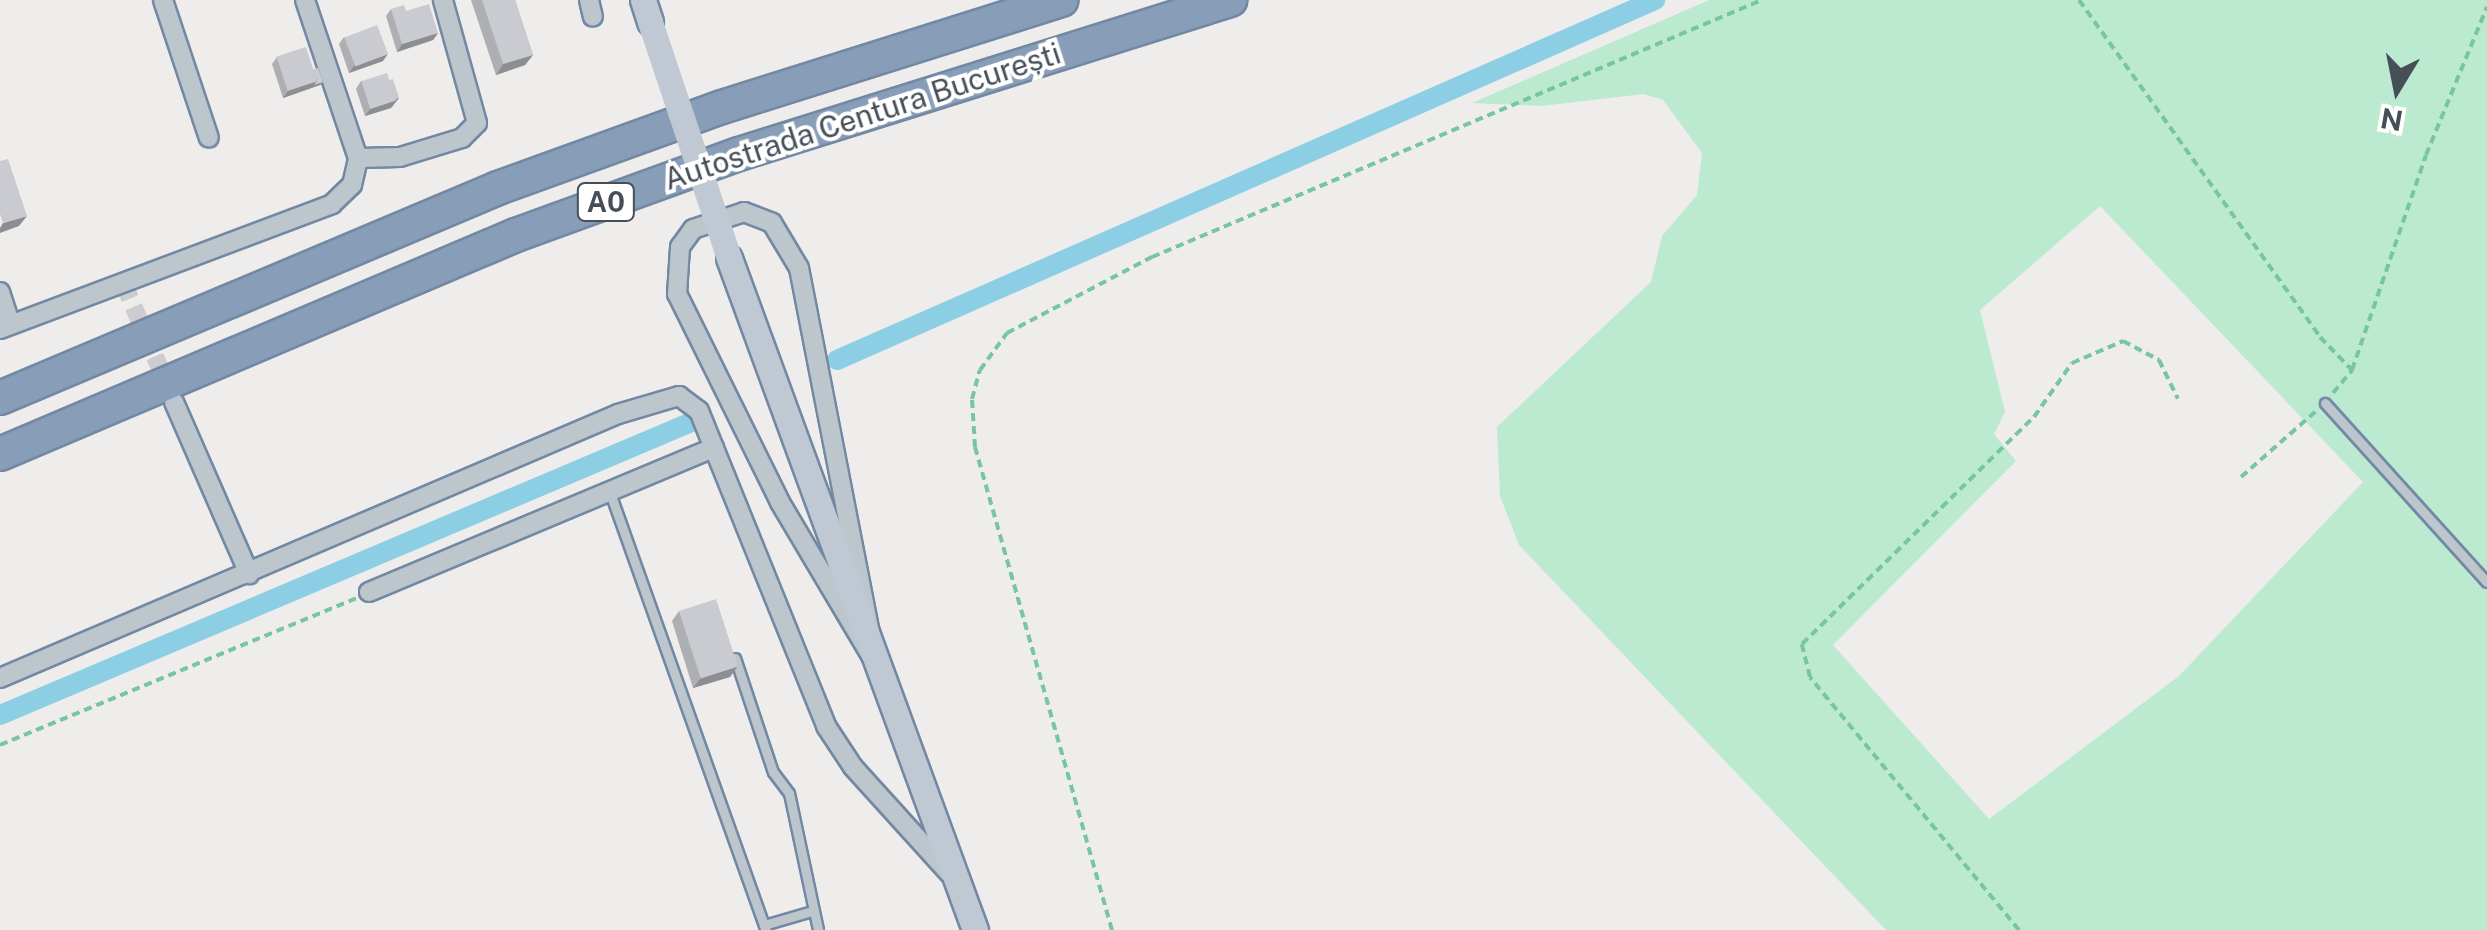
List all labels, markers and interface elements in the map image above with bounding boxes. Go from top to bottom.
street label: Autostrada Centura București [659,35,1065,197]
north arrow [2347,40,2447,140]
text: N [2378,102,2405,138]
road number: A0 [576,179,636,225]

